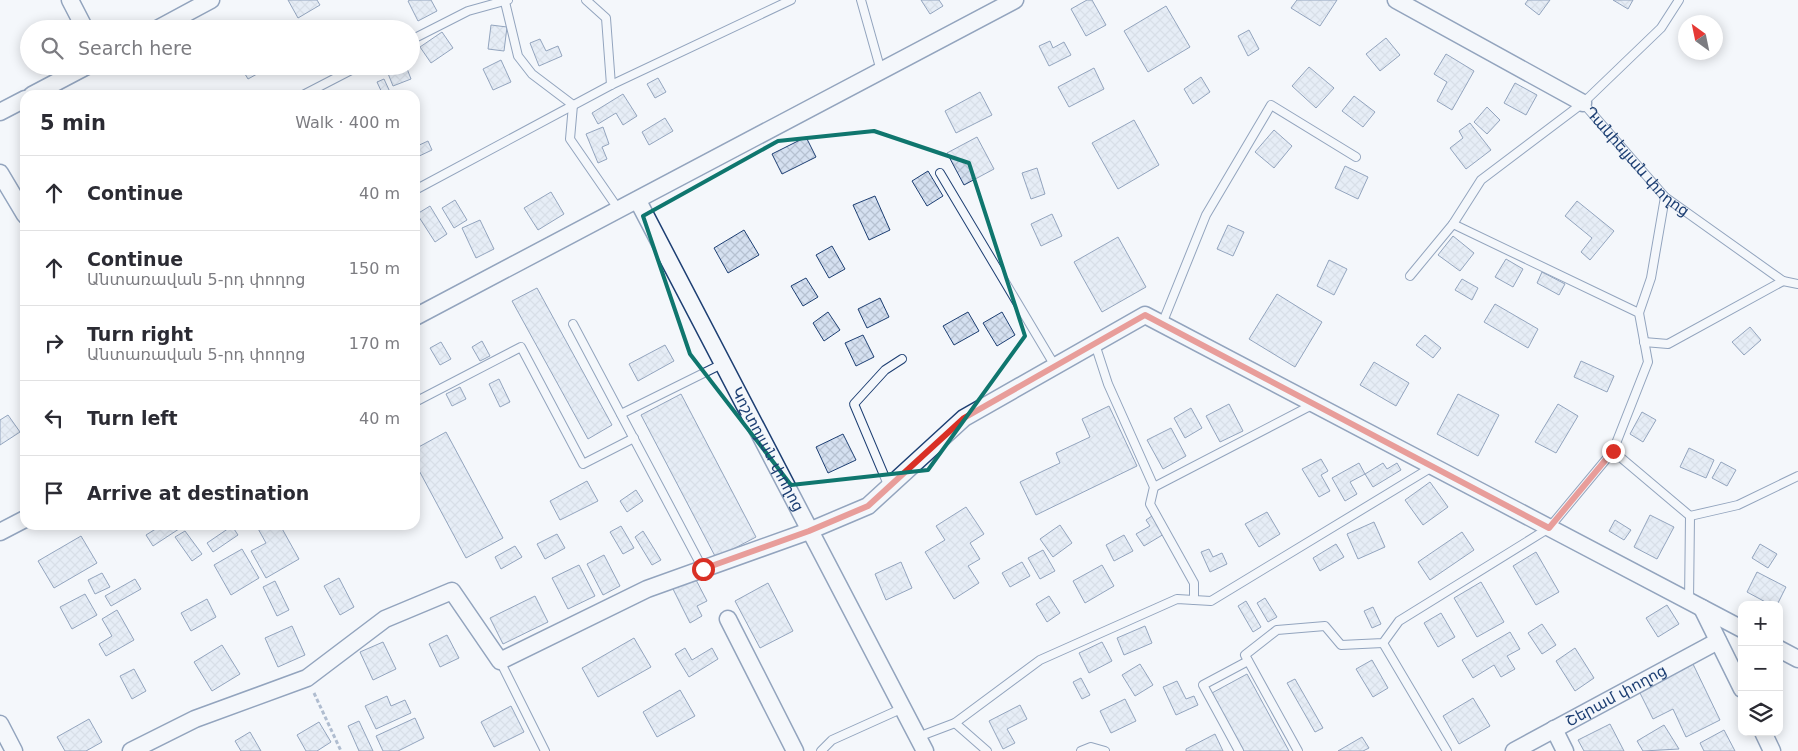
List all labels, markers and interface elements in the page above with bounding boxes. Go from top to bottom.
north arrow [1678,15,1723,60]
search box [20,20,420,75]
icon: search [38,34,66,62]
text: Search here [78,37,192,59]
street label: Դանիելյան փողոց [1581,103,1693,220]
text: 5 min [40,111,106,135]
text: Walk · 400 m [295,113,400,132]
icon: ahead [40,179,68,207]
text: Continue [87,182,183,204]
text: 40 m [359,184,400,203]
text: Continue [87,248,183,270]
icon: ahead [40,254,68,282]
text: 150 m [349,259,400,278]
text: Անտառավան 5-րդ փողոց [87,270,305,289]
text: Turn right [87,323,193,345]
icon: right [40,329,68,357]
text: 170 m [349,334,400,353]
text: Անտառավան 5-րդ փողոց [87,345,305,364]
street label: Կոշտոյան փողոց [728,384,807,514]
icon: left [40,404,68,432]
text: Turn left [87,407,178,429]
text: 40 m [359,409,400,428]
route end [1602,440,1625,463]
icon: arrive [40,479,68,507]
text: Arrive at destination [87,482,309,504]
route start [692,558,715,581]
map controls [1738,601,1783,736]
button: + [1738,601,1783,646]
button: − [1738,646,1783,691]
street label: Շերամ փողոց [1563,661,1670,730]
button: layers [1738,691,1783,736]

